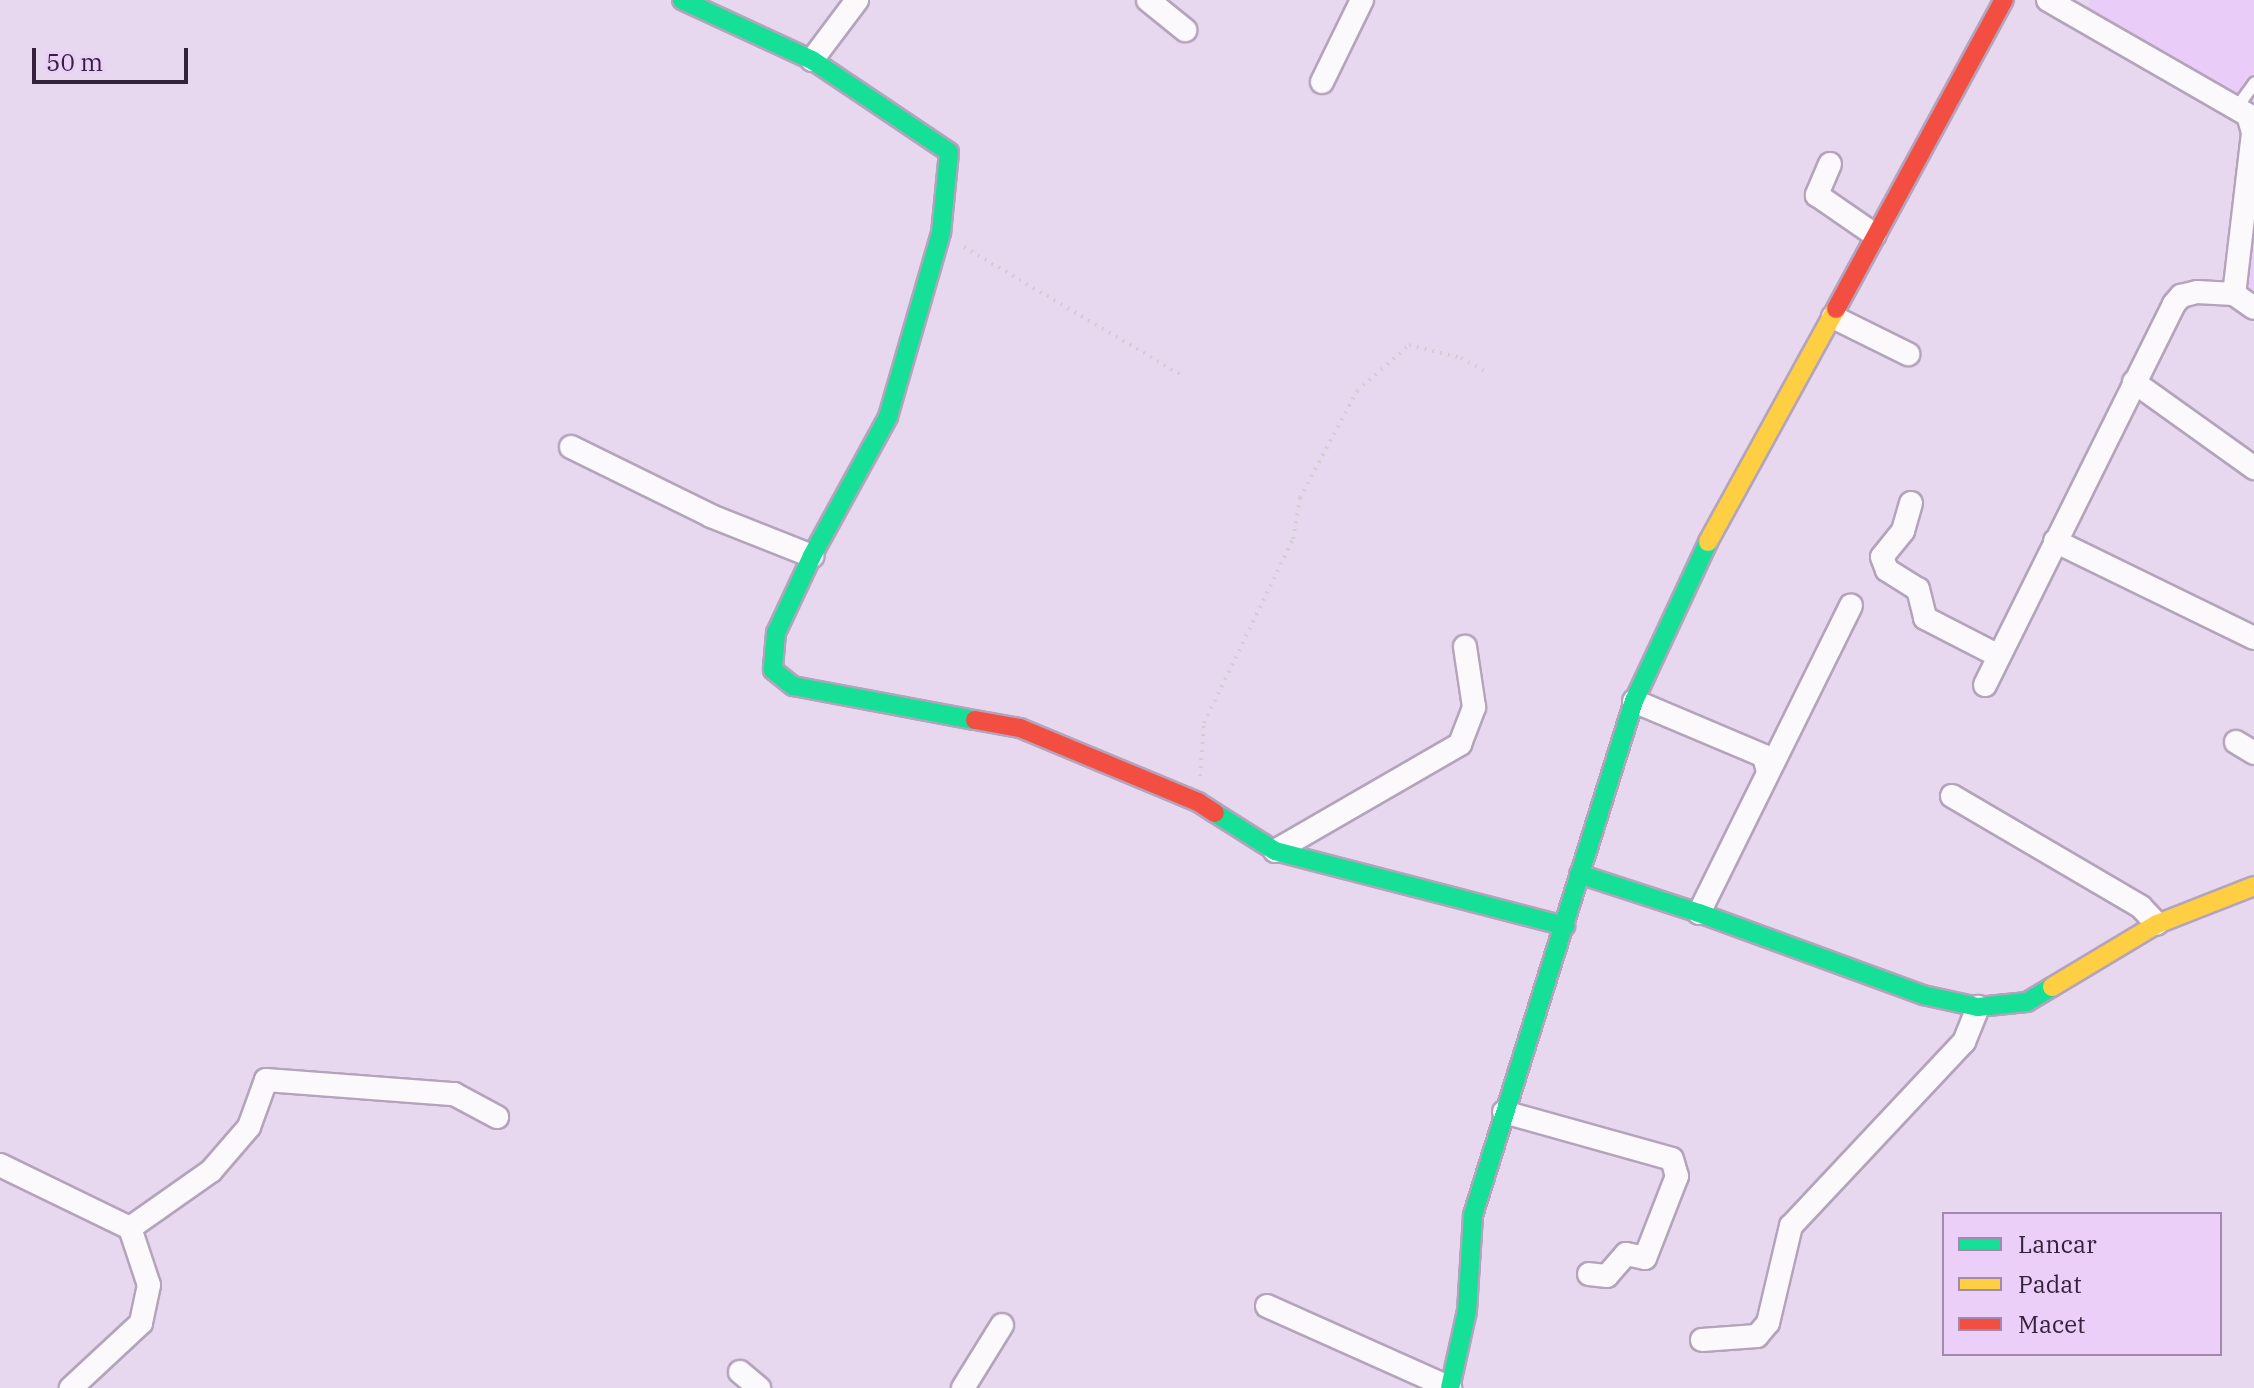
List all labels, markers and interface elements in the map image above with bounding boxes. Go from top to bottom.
scale bar [36,32,192,82]
text: 50 m [46,46,103,78]
legend [1942,1212,2222,1356]
text: Lancar [2018,1228,2097,1260]
text: Padat [2018,1268,2082,1300]
text: Macet [2018,1308,2086,1340]

